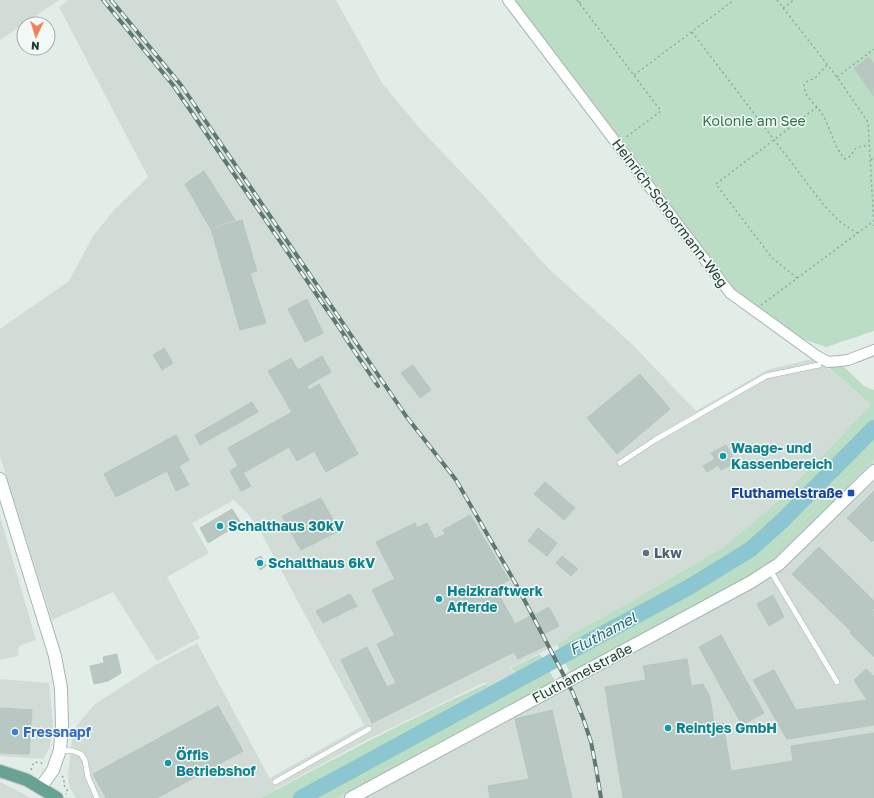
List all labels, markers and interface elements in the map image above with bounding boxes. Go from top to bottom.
north arrow [16,16,56,56]
text: N [31,40,40,53]
park label: Kolonie am See [702,112,806,129]
street label: Heinrich-Schoormann-Weg [609,135,732,290]
place label: Waage- und Kassenbereich [731,439,832,472]
marker: Waage- und Kassenbereich [718,451,728,461]
place label: Fluthamelstraße [731,484,843,501]
marker: Fluthamelstraße [846,488,856,498]
place label: Schalthaus 30kV [228,517,344,534]
marker: Schalthaus 30kV [215,521,225,531]
place label: Lkw [654,544,682,561]
marker: Lkw [641,548,651,558]
place label: Schalthaus 6kV [268,554,375,571]
marker: Schalthaus 6kV [255,558,265,568]
place label: Heizkraftwerk Afferde [447,582,543,615]
marker: Heizkraftwerk Afferde [434,594,444,604]
water label: Fluthamel [566,607,640,658]
street label: Fluthamelstraße [529,639,635,706]
place label: Reintjes GmbH [676,719,777,736]
place label: Fressnapf [23,723,92,740]
marker: Reintjes GmbH [663,723,673,733]
marker: Fressnapf [10,727,20,737]
place label: Öffis Betriebshof [176,746,256,779]
marker: Öffis Betriebshof [163,758,173,768]

